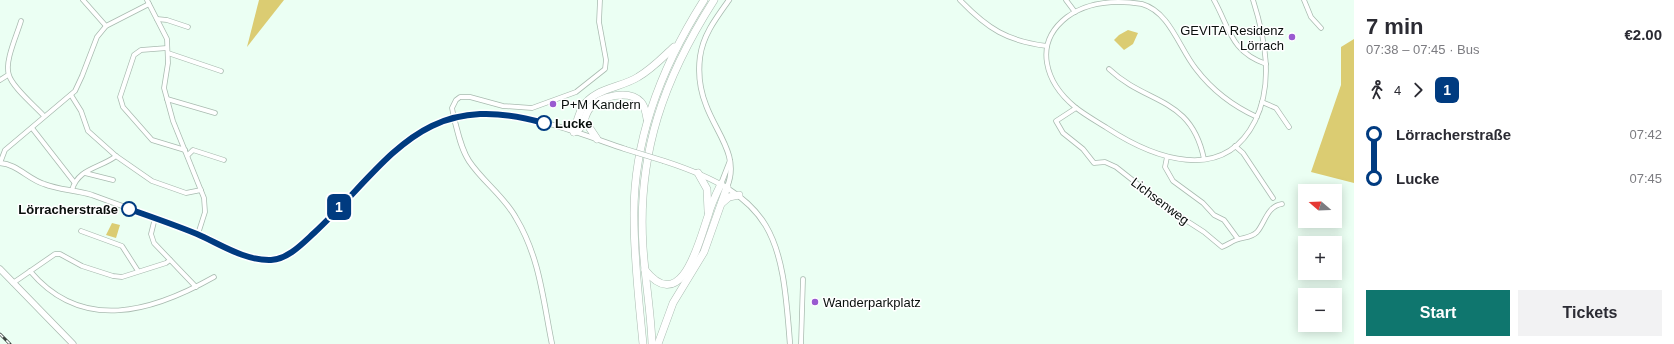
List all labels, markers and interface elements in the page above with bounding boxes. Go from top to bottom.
text: 7 min [1366,14,1423,39]
place label: GEVITA Residenz Lörrach [1180,23,1284,53]
text: €2.00 [1624,26,1662,43]
marker: GEVITA Residenz Lörrach [1287,32,1297,42]
text: 07:38 – 07:45 · Bus [1366,42,1479,57]
icon: walk [1366,79,1388,101]
icon: forward [1407,79,1429,101]
text: 1 [1443,82,1451,98]
text: 4 [1394,83,1401,98]
place label: P+M Kandern [561,97,641,112]
marker: P+M Kandern [548,99,558,109]
marker: Lucke [536,115,552,131]
place label: Lucke [555,116,593,131]
text: Lörracherstraße [1396,126,1511,143]
text: 07:42 [1629,127,1662,142]
text: Lucke [1396,170,1439,187]
text: 07:45 [1629,171,1662,186]
street label: Lichsenweg [1128,174,1192,228]
north arrow [1298,184,1342,228]
map controls [1298,184,1342,332]
line badge: 1 [326,194,352,220]
text: 1 [335,199,343,215]
marker: Lörracherstraße [121,201,137,217]
place label: Lörracherstraße [18,202,118,217]
button: + [1298,236,1342,280]
button: − [1298,288,1342,332]
button: Start [1366,290,1510,336]
button: Tickets [1518,290,1662,336]
place label: Wanderparkplatz [823,295,921,310]
marker: Wanderparkplatz [810,297,820,307]

